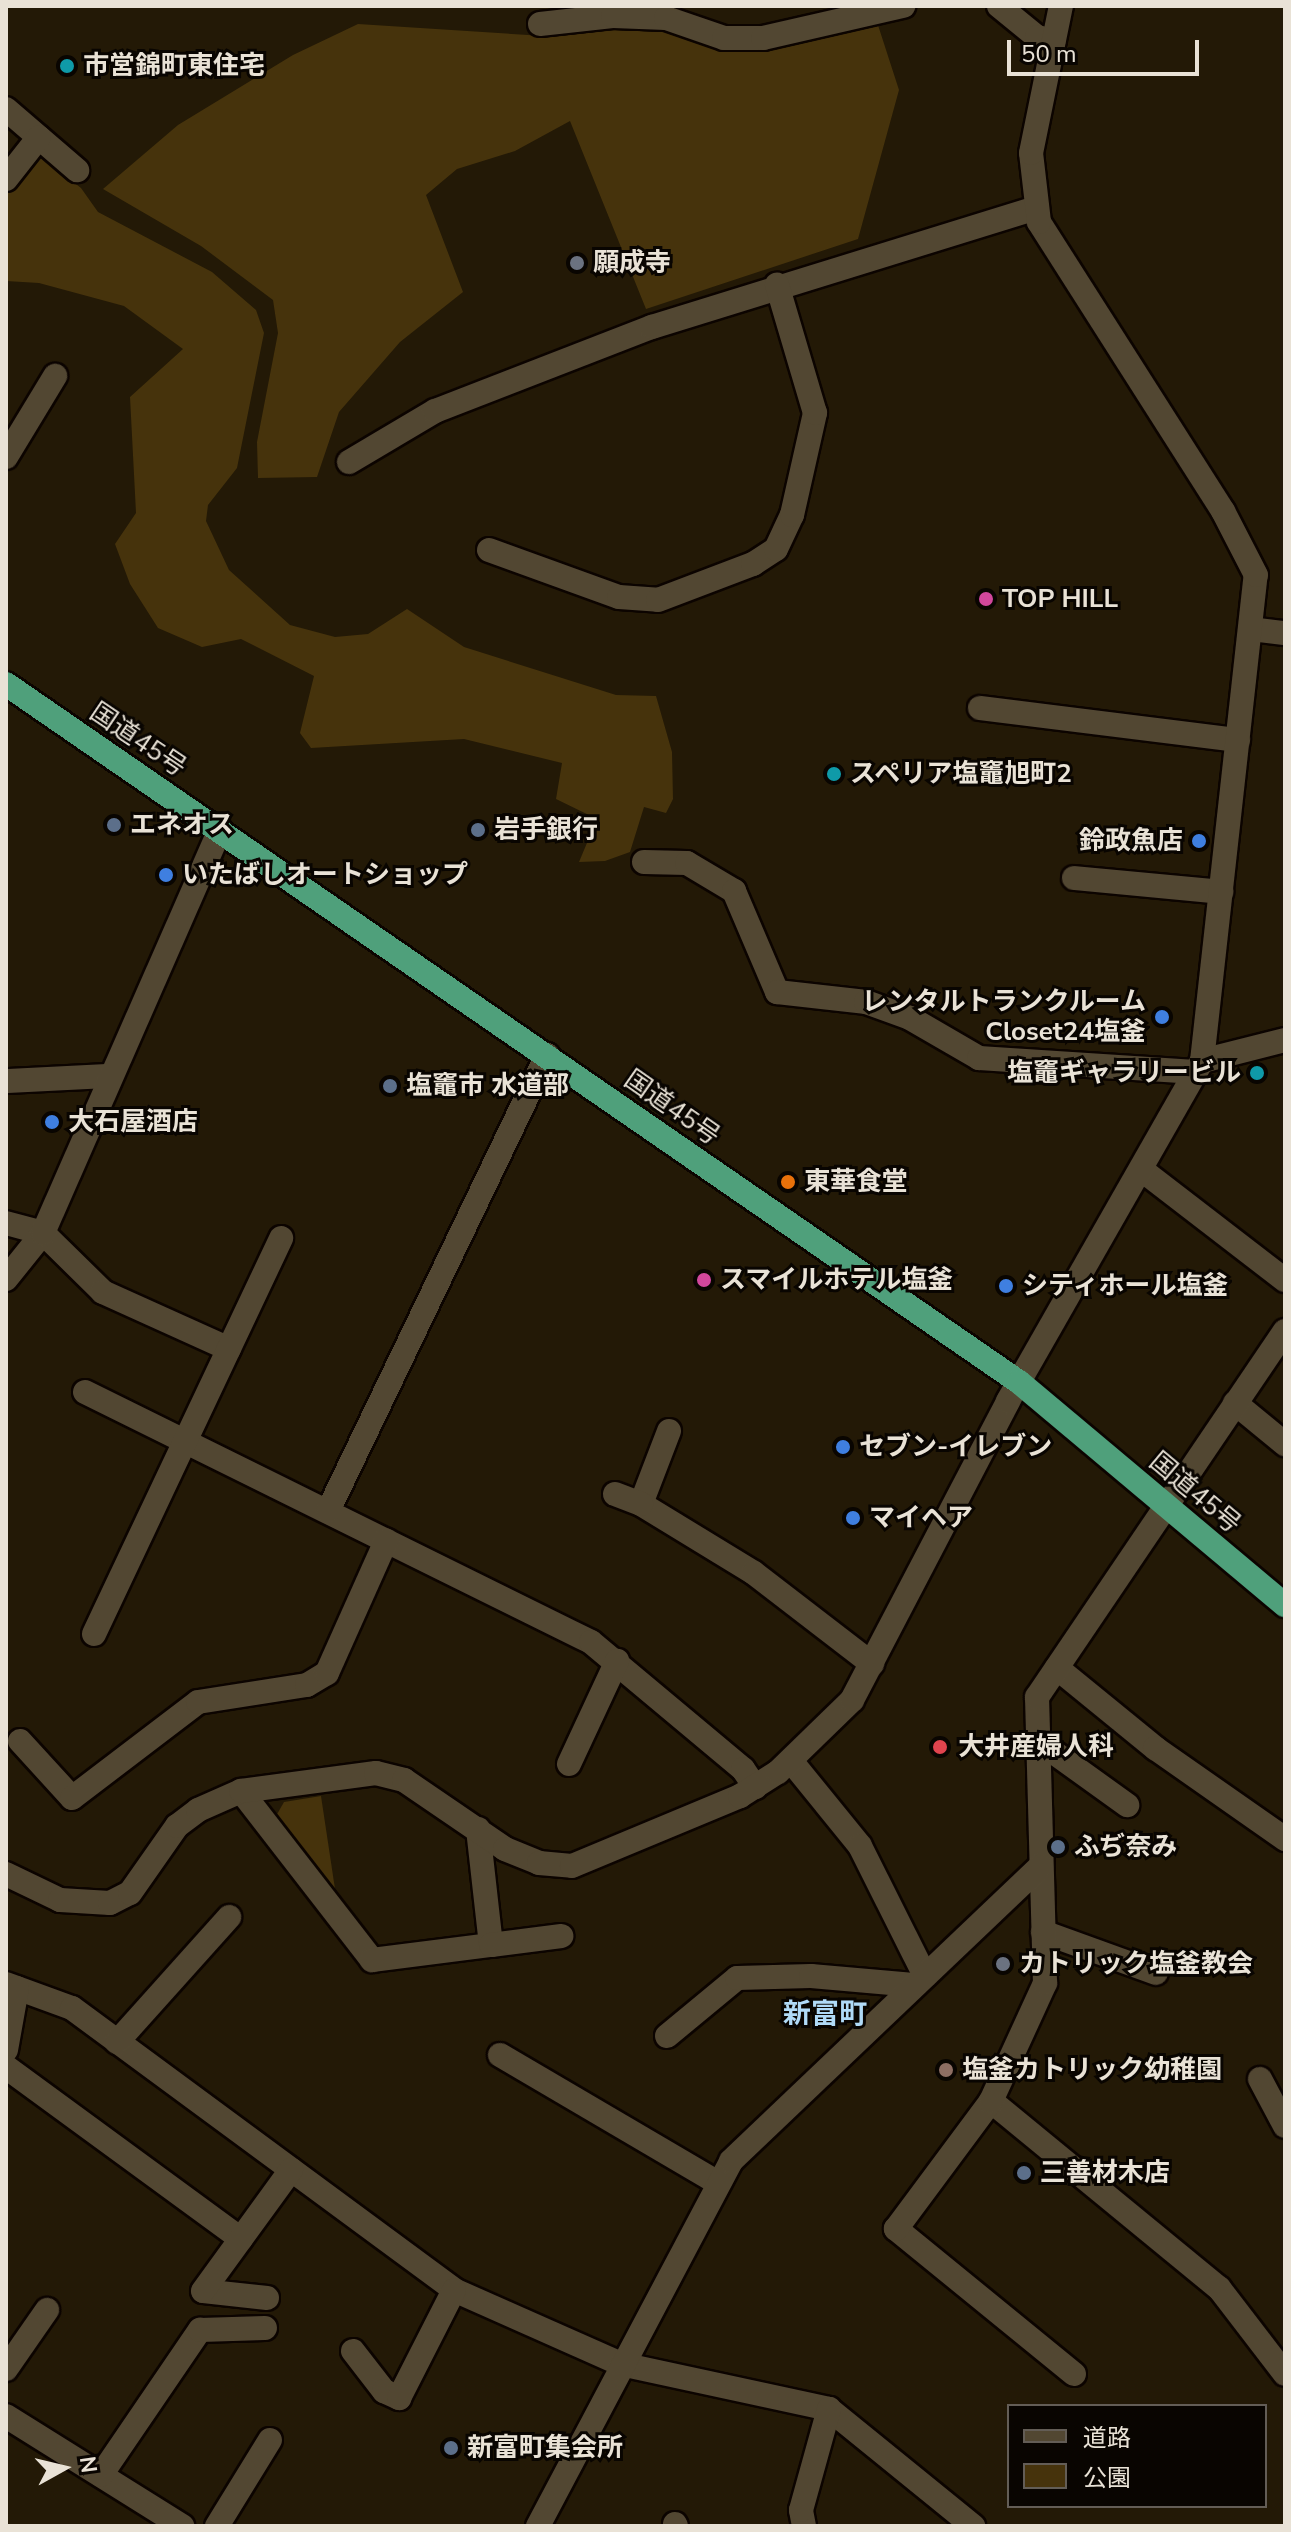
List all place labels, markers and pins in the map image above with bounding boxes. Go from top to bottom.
place label: 市営錦町東住宅 [83,50,265,82]
marker: 市営錦町東住宅 [58,57,76,75]
place label: 願成寺 [593,247,671,279]
marker: 願成寺 [568,254,586,272]
place label: TOP HILL [1002,583,1118,615]
marker: TOP HILL [977,590,995,608]
place label: スペリア塩竈旭町2 [850,758,1074,790]
marker: スペリア塩竈旭町2 [825,765,843,783]
place label: エネオス [130,809,234,841]
place label: 岩手銀行 [494,814,598,846]
marker: エネオス [105,816,123,834]
marker: 岩手銀行 [469,821,487,839]
place label: 鈴政魚店 [1079,825,1183,857]
marker: 鈴政魚店 [1190,832,1208,850]
place label: いたばしオートショップ [182,859,468,891]
marker: いたばしオートショップ [157,866,175,884]
place label: レンタルトランクルーム Closet24塩釜 [860,986,1146,1048]
marker: レンタルトランクルーム Closet24塩釜 [1153,1008,1171,1026]
place label: 塩竈ギャラリービル [1007,1057,1241,1089]
marker: 塩竈ギャラリービル [1248,1064,1266,1082]
place label: 塩竈市 水道部 [406,1070,569,1102]
marker: 塩竈市 水道部 [381,1077,399,1095]
place label: 大石屋酒店 [68,1106,198,1138]
marker: 大石屋酒店 [43,1113,61,1131]
place label: 東華食堂 [804,1166,908,1198]
marker: 東華食堂 [779,1173,797,1191]
place label: スマイルホテル塩釜 [720,1264,954,1296]
place label: シティホール塩釜 [1022,1270,1230,1302]
marker: スマイルホテル塩釜 [695,1271,713,1289]
marker: シティホール塩釜 [997,1277,1015,1295]
place label: セブン-イレブン [859,1431,1052,1463]
marker: セブン-イレブン [834,1438,852,1456]
place label: マイヘア [869,1502,973,1534]
marker: マイヘア [844,1509,862,1527]
place label: 大井産婦人科 [958,1731,1114,1763]
marker: 大井産婦人科 [929,1736,951,1758]
place label: ふぢ奈み [1074,1831,1178,1863]
marker: ふぢ奈み [1049,1838,1067,1856]
place label: カトリック塩釜教会 [1019,1948,1253,1980]
marker: カトリック塩釜教会 [994,1955,1012,1973]
place label: 塩釜カトリック幼稚園 [962,2054,1222,2086]
marker: 塩釜カトリック幼稚園 [937,2061,955,2079]
place label: 三善材木店 [1040,2157,1170,2189]
marker: 三善材木店 [1015,2164,1033,2182]
place label: 新富町集会所 [467,2432,623,2464]
marker: 新富町集会所 [442,2439,460,2457]

